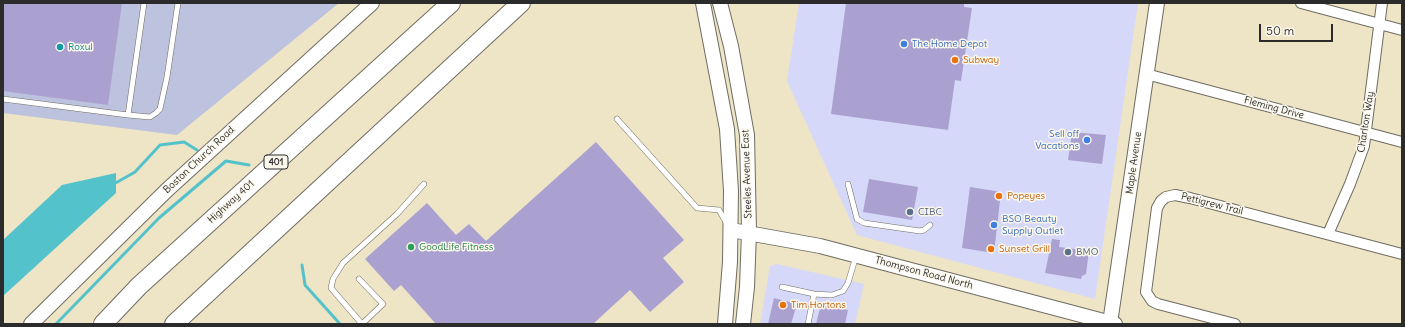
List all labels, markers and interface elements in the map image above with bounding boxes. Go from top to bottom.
scale bar [1261,16,1335,42]
text: 50 m [1266,23,1294,38]
place label: The Home Depot [912,38,987,50]
marker: The Home Depot [899,39,909,49]
place label: Roxul [68,41,93,53]
marker: Roxul [55,42,65,52]
place label: Subway [963,54,999,66]
marker: Subway [950,55,960,65]
street label: Charlton Way [1355,91,1377,153]
street label: Fleming Drive [1243,94,1305,122]
street label: Boston Church Road [161,124,237,196]
place label: Sell off Vacations [1035,128,1079,152]
street label: Steeles Avenue East [739,129,755,219]
street label: Maple Avenue [1124,131,1144,195]
marker: Sell off Vacations [1082,135,1092,145]
road number: 401 [264,155,288,169]
street label: Highway 401 [205,178,257,226]
place label: Popeyes [1007,190,1045,202]
street label: Pettigrew Trail [1180,190,1244,218]
marker: Popeyes [994,191,1004,201]
place label: CIBC [918,206,942,218]
marker: CIBC [905,207,915,217]
place label: BSO Beauty Supply Outlet [1002,213,1063,236]
marker: BSO Beauty Supply Outlet [989,220,999,230]
place label: GoodLife Fitness [419,241,493,253]
marker: GoodLife Fitness [406,242,416,252]
place label: Sunset Grill [999,243,1050,255]
marker: Sunset Grill [986,244,996,254]
place label: BMO [1076,246,1098,258]
marker: BMO [1063,247,1073,257]
street label: Thompson Road North [874,254,974,292]
place label: Tim Hortons [791,299,846,311]
marker: Tim Hortons [778,300,788,310]

